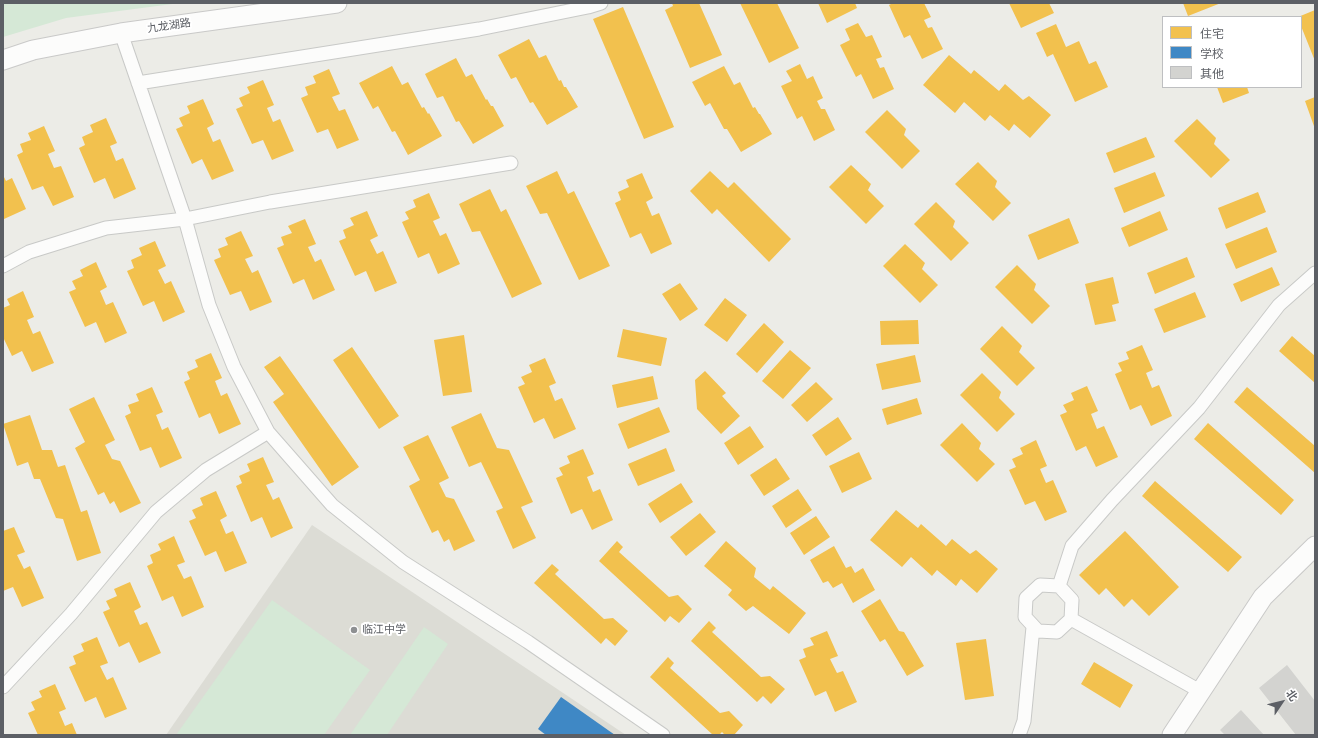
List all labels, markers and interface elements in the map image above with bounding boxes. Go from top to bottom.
street label: 九龙湖路 [146,16,192,36]
legend [1162,16,1302,88]
text: 住宅 [1200,26,1224,41]
text: 学校 [1200,46,1224,61]
text: 其他 [1200,66,1224,81]
place label: 临江中学 [362,623,406,637]
marker: 临江中学 [349,625,359,635]
north arrow [1262,682,1302,722]
text: 北 [1283,687,1301,704]

